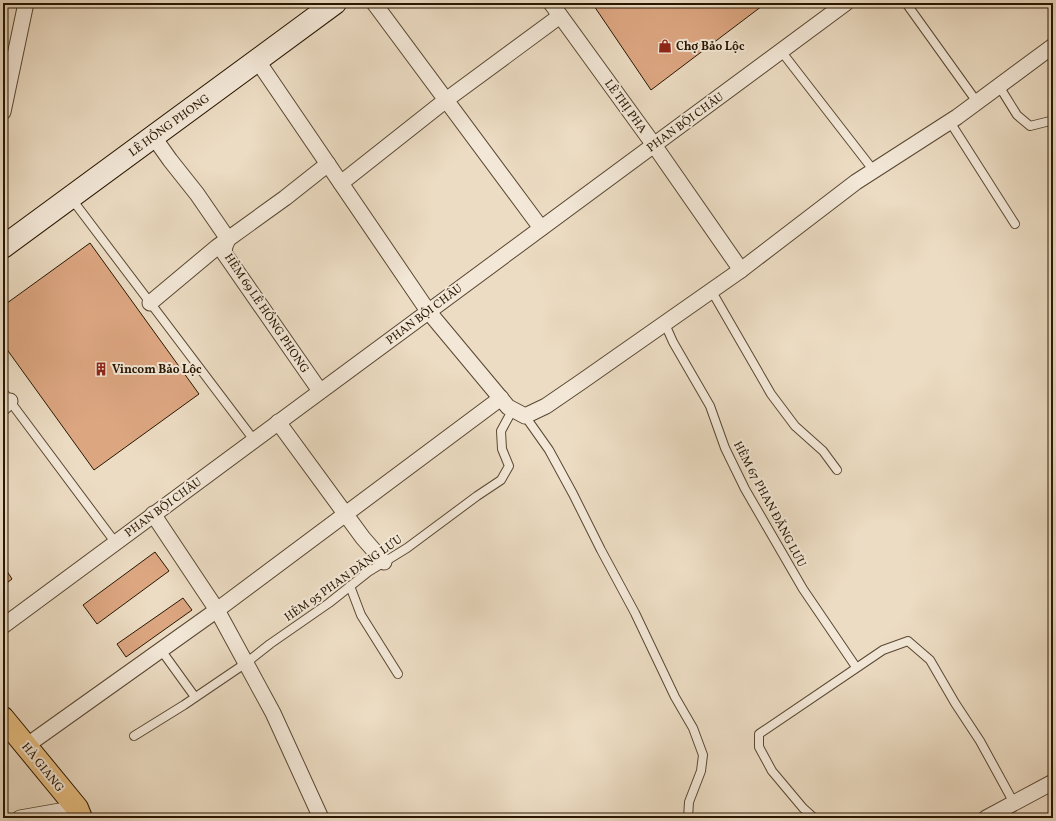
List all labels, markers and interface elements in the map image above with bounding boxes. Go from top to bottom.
shop icon: Chợ Bảo Lộc [657,38,673,54]
place label: Chợ Bảo Lộc [676,39,745,55]
street label: LÊ THỊ PHA [600,76,651,137]
street label: LÊ HỒNG PHONG [125,89,213,161]
street label: PHAN BỘI CHÂU [643,89,727,156]
street label: HẺM 69 LÊ HỒNG PHONG [220,249,314,377]
street label: PHAN BỘI CHÂU [383,280,466,349]
building icon: Vincom Bảo Lộc [93,361,109,377]
place label: Vincom Bảo Lộc [112,362,202,378]
street label: HẺM 67 PHAN ĐĂNG LƯU [729,438,810,570]
street label: PHAN BỘI CHÂU [121,474,205,541]
street label: HẺM 95 PHAN ĐĂNG LƯU [281,531,406,626]
street label: HÀ GIANG [17,739,68,796]

